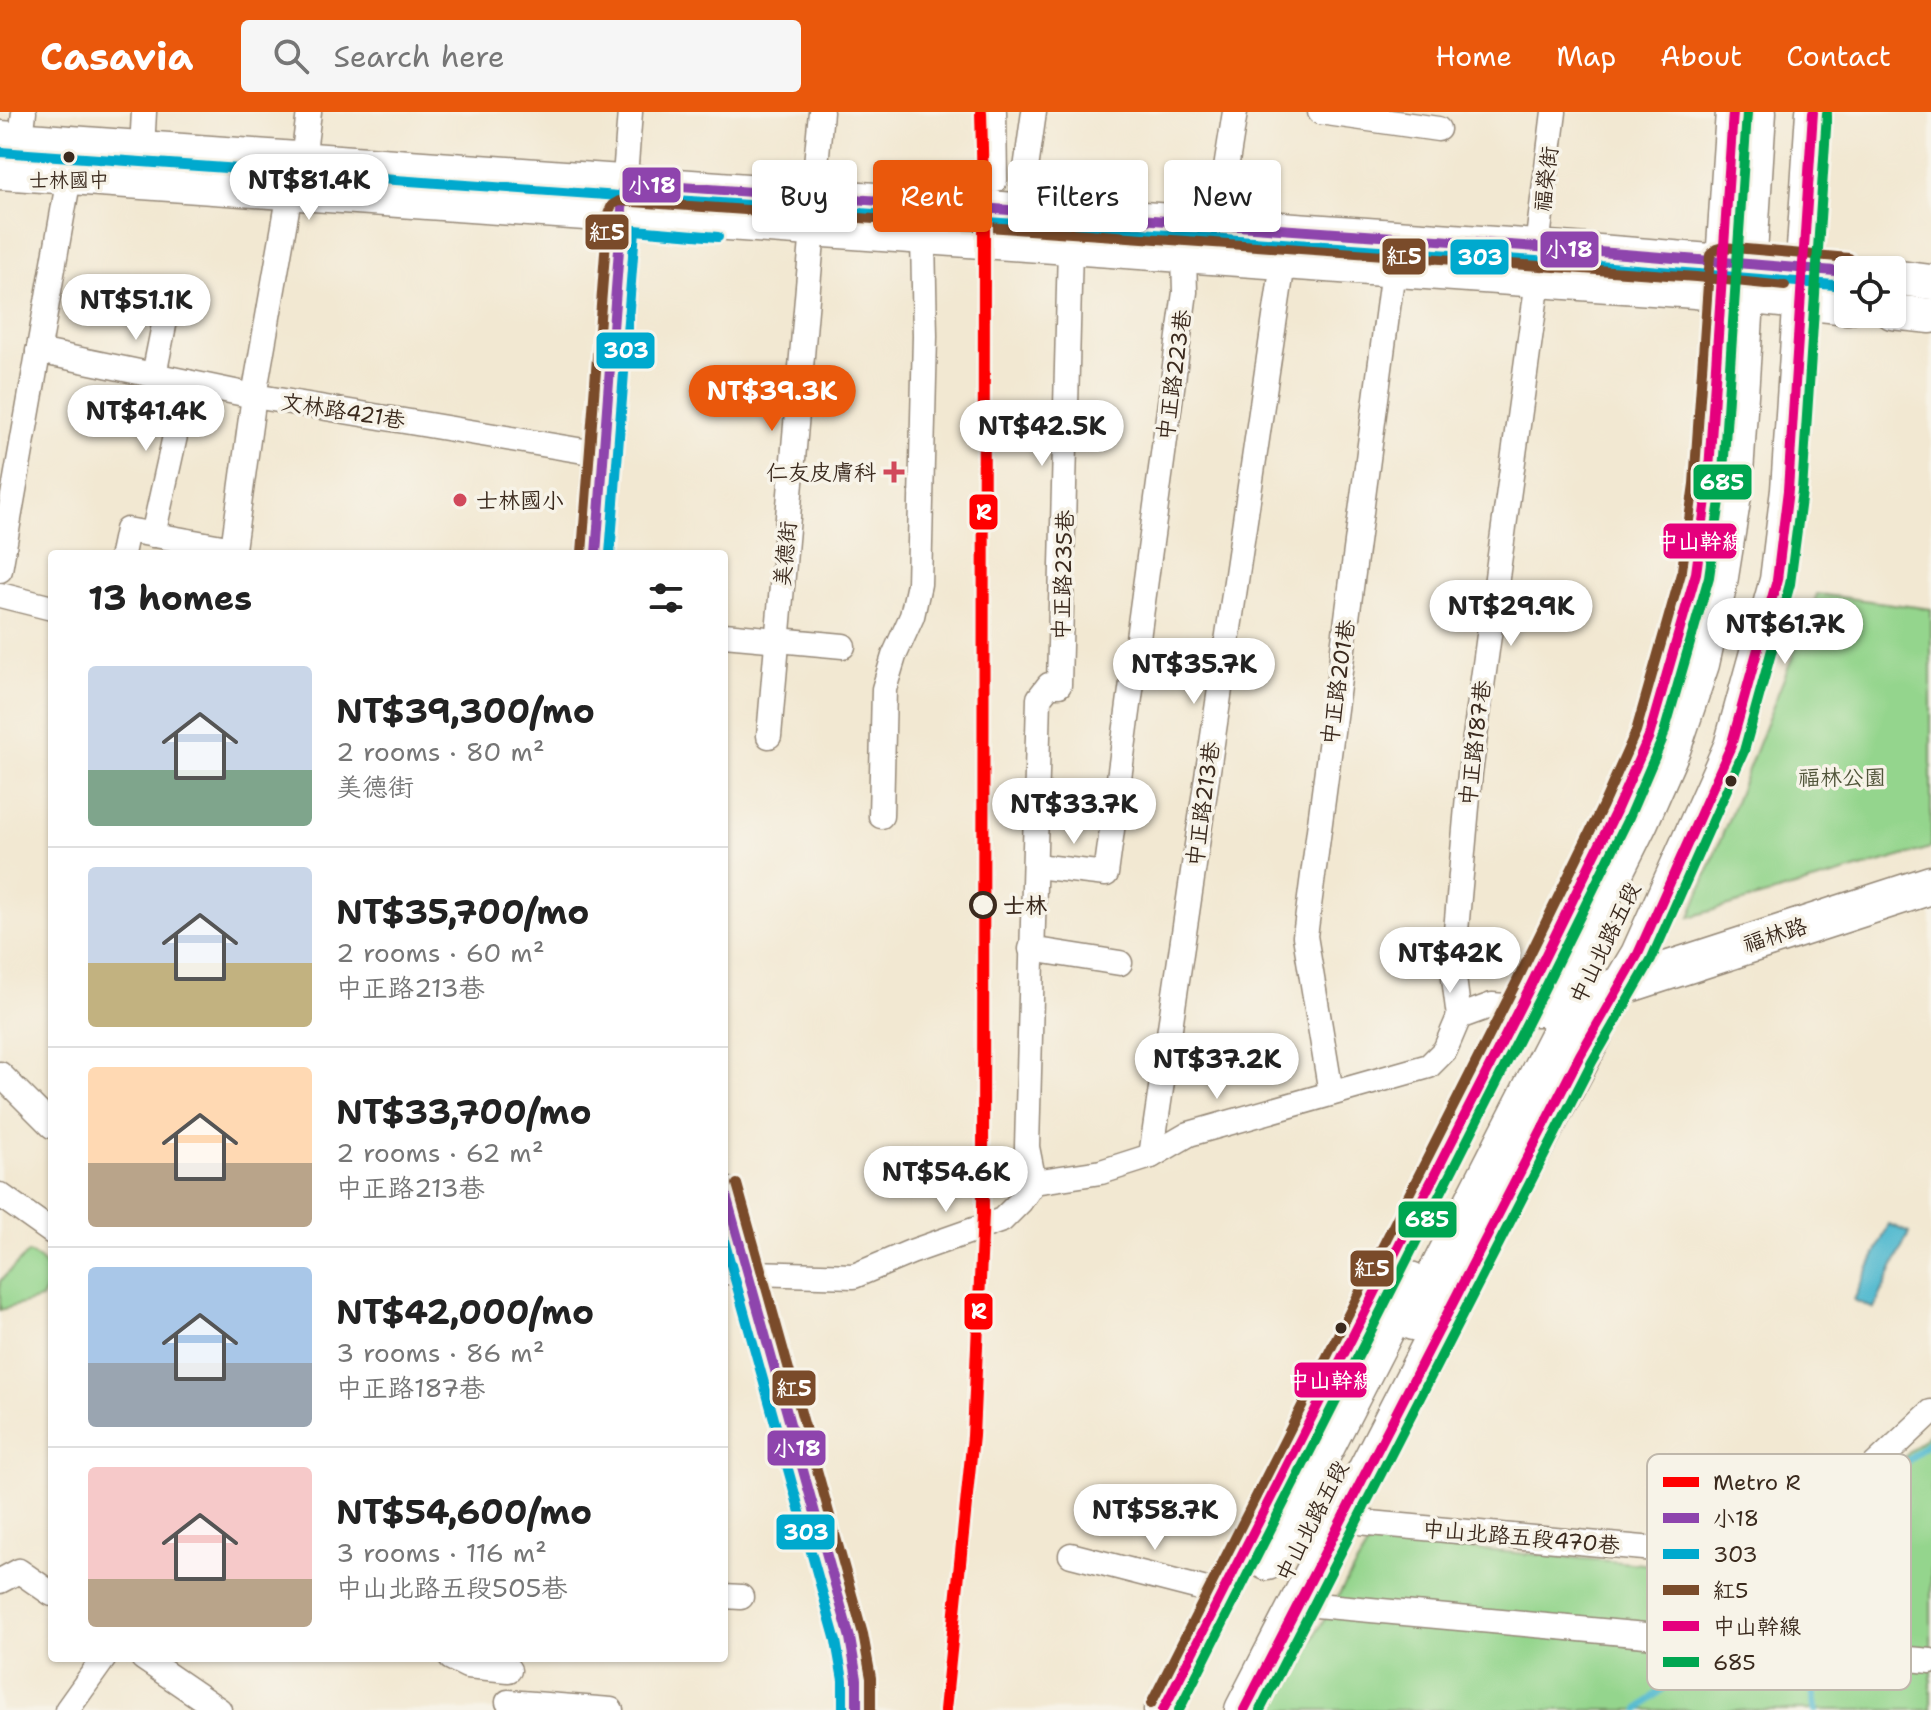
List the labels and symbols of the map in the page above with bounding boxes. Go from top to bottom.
street label: 福榮街 [1528,144,1564,214]
marker: 士林國中 [61,149,77,165]
pin: NT$81.4K [226,154,392,222]
line badge: 小18 [621,166,682,204]
place label: 士林國中 [29,167,109,193]
text: 小18 [628,171,676,200]
line badge: 紅5 [584,213,630,251]
text: 紅5 [589,218,625,247]
line badge: 小18 [1539,230,1600,269]
text: 小18 [1545,235,1593,264]
line badge: 紅5 [1381,237,1427,276]
line badge: 303 [1449,238,1510,276]
text: 紅5 [1386,242,1422,271]
text: 303 [1457,243,1503,272]
pin: NT$51.1K [53,274,219,342]
street label: 中正路223巷 [1150,308,1198,442]
line badge: 303 [595,331,656,370]
text: 303 [603,336,649,365]
pin: NT$39.3K [689,365,855,433]
pin: NT$41.4K [63,385,229,453]
street label: 文林路421巷 [279,387,407,435]
pin: NT$42.5K [959,400,1125,468]
place label: 仁友皮膚科 [766,458,876,487]
marker: 仁友皮膚科 [883,461,905,483]
line badge: 685 [1692,463,1753,501]
text: 685 [1700,468,1744,497]
place label: 士林國小 [476,486,564,515]
marker: 士林國小 [451,491,469,509]
line badge: R [968,493,999,531]
text: R [976,498,992,527]
street label: 中正路235巷 [1046,509,1080,641]
street label: 美德街 [767,520,803,588]
line badge: 中山幹線 [1662,522,1738,560]
text: 中山幹線 [1656,527,1744,556]
pin: NT$29.9K [1428,580,1594,648]
pin: NT$61.7K [1702,598,1868,666]
street label: 中正路201巷 [1315,617,1361,747]
pin: NT$35.7K [1111,638,1277,706]
street label: 中正路187巷 [1453,679,1497,807]
street label: 中正路213巷 [1180,740,1226,868]
park label: 福林公園 [1798,763,1886,792]
unlabelled marker [1723,773,1739,789]
pin: NT$33.7K [991,778,1157,846]
street label: 中山北路五段 [1563,877,1647,1009]
place label: 士林 [1003,891,1047,920]
marker: 士林 [970,892,996,918]
street label: 福林路 [1739,911,1811,959]
pin: NT$42K [1385,927,1515,995]
pin: NT$37.2K [1134,1033,1300,1101]
pin: NT$54.6K [863,1146,1029,1214]
line badge: 685 [1397,1200,1458,1239]
text: 685 [1405,1205,1449,1234]
line badge: 紅5 [1349,1249,1395,1288]
text: 紅5 [1354,1254,1390,1283]
line badge: R [963,1292,994,1331]
text: R [971,1297,987,1326]
unlabelled marker [1333,1320,1349,1336]
line badge: 中山幹線 [1293,1361,1368,1399]
text: 中山幹線 [1287,1366,1375,1395]
line badge: 紅5 [771,1369,817,1407]
text: 紅5 [776,1374,812,1403]
line badge: 小18 [766,1429,827,1467]
text: 小18 [773,1434,821,1463]
legend [1647,1454,1911,1690]
street label: 中山北路五段 [1269,1456,1355,1586]
text: Metro R [1713,1468,1801,1497]
pin: NT$58.7K [1072,1484,1238,1552]
text: 小18 [1713,1504,1759,1533]
line badge: 303 [775,1513,836,1551]
street label: 中山北路五段470巷 [1421,1514,1621,1560]
text: 303 [783,1518,829,1547]
text: 303 [1713,1540,1758,1569]
text: 紅5 [1713,1576,1749,1605]
text: 中山幹線 [1713,1612,1801,1641]
text: 685 [1713,1648,1756,1677]

